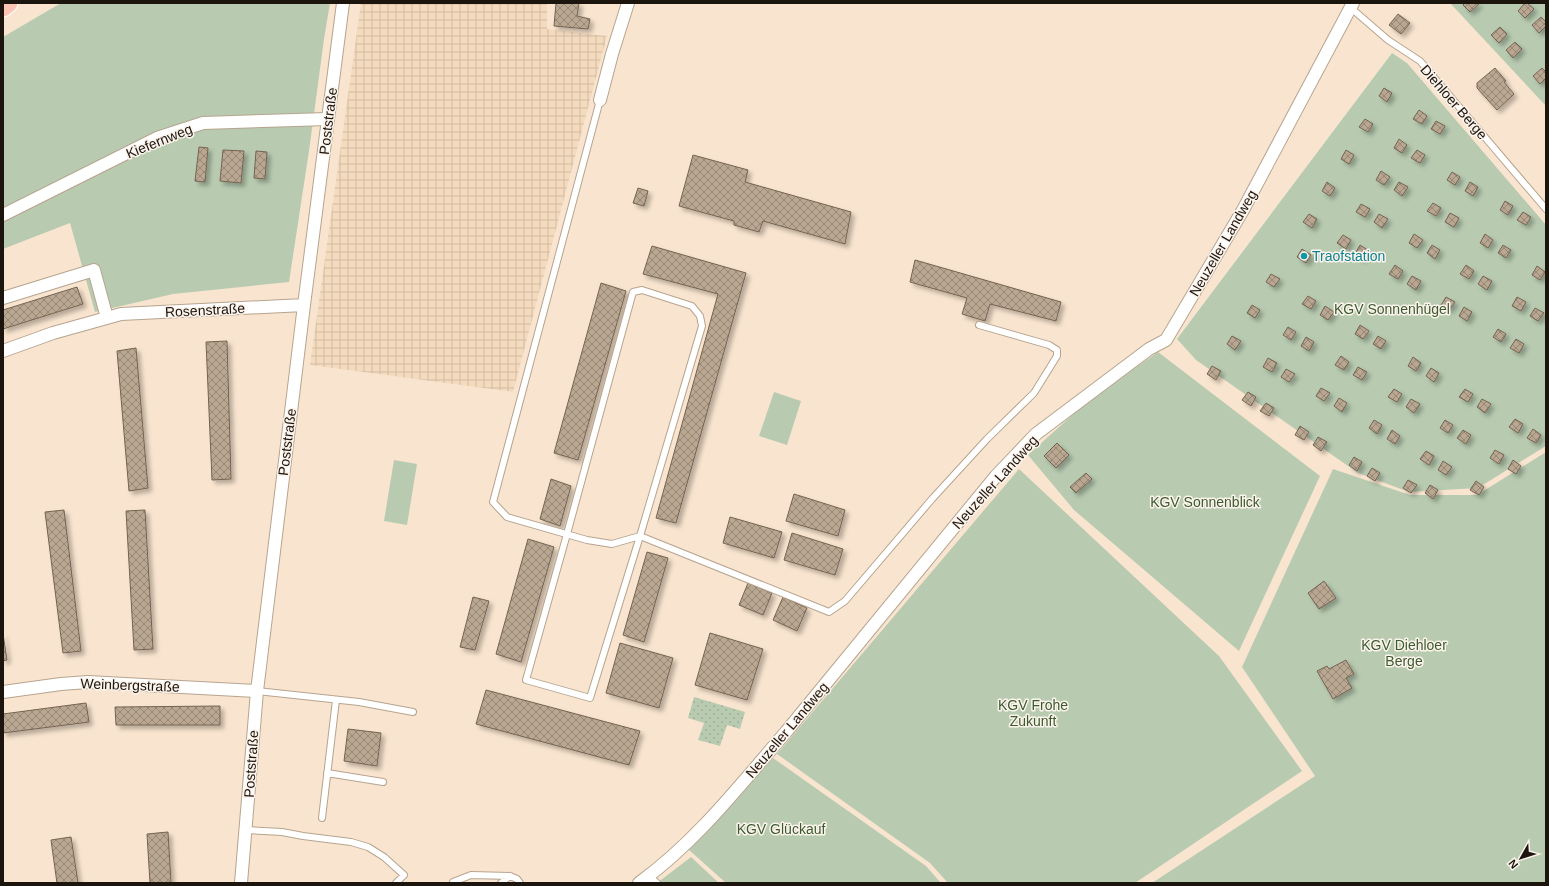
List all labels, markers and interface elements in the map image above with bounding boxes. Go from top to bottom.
street label: Diehloer Berge [1417,62,1491,143]
street label: Poststraße [316,86,340,156]
street label: Kiefernweg [124,120,194,162]
street label: Neuzeller Landweg [1186,187,1260,299]
place label: Traofstation [1312,248,1385,264]
marker: Traofstation [1299,251,1309,261]
street label: Rosenstraße [165,300,246,320]
park label: KGV Sonnenhügel [1334,301,1450,317]
street label: Poststraße [275,407,299,477]
street label: Neuzeller Landweg [949,432,1041,532]
park label: KGV Sonnenblick [1150,494,1261,510]
park label: KGV Diehloer Berge [1361,637,1447,669]
street label: Weinbergstraße [80,675,180,695]
street label: Neuzeller Landweg [742,679,832,781]
park label: KGV Frohe Zukunft [998,697,1068,729]
street label: Poststraße [241,729,261,798]
park label: KGV Glückauf [737,821,825,837]
north arrow [1501,838,1541,878]
text: N [1506,857,1520,871]

